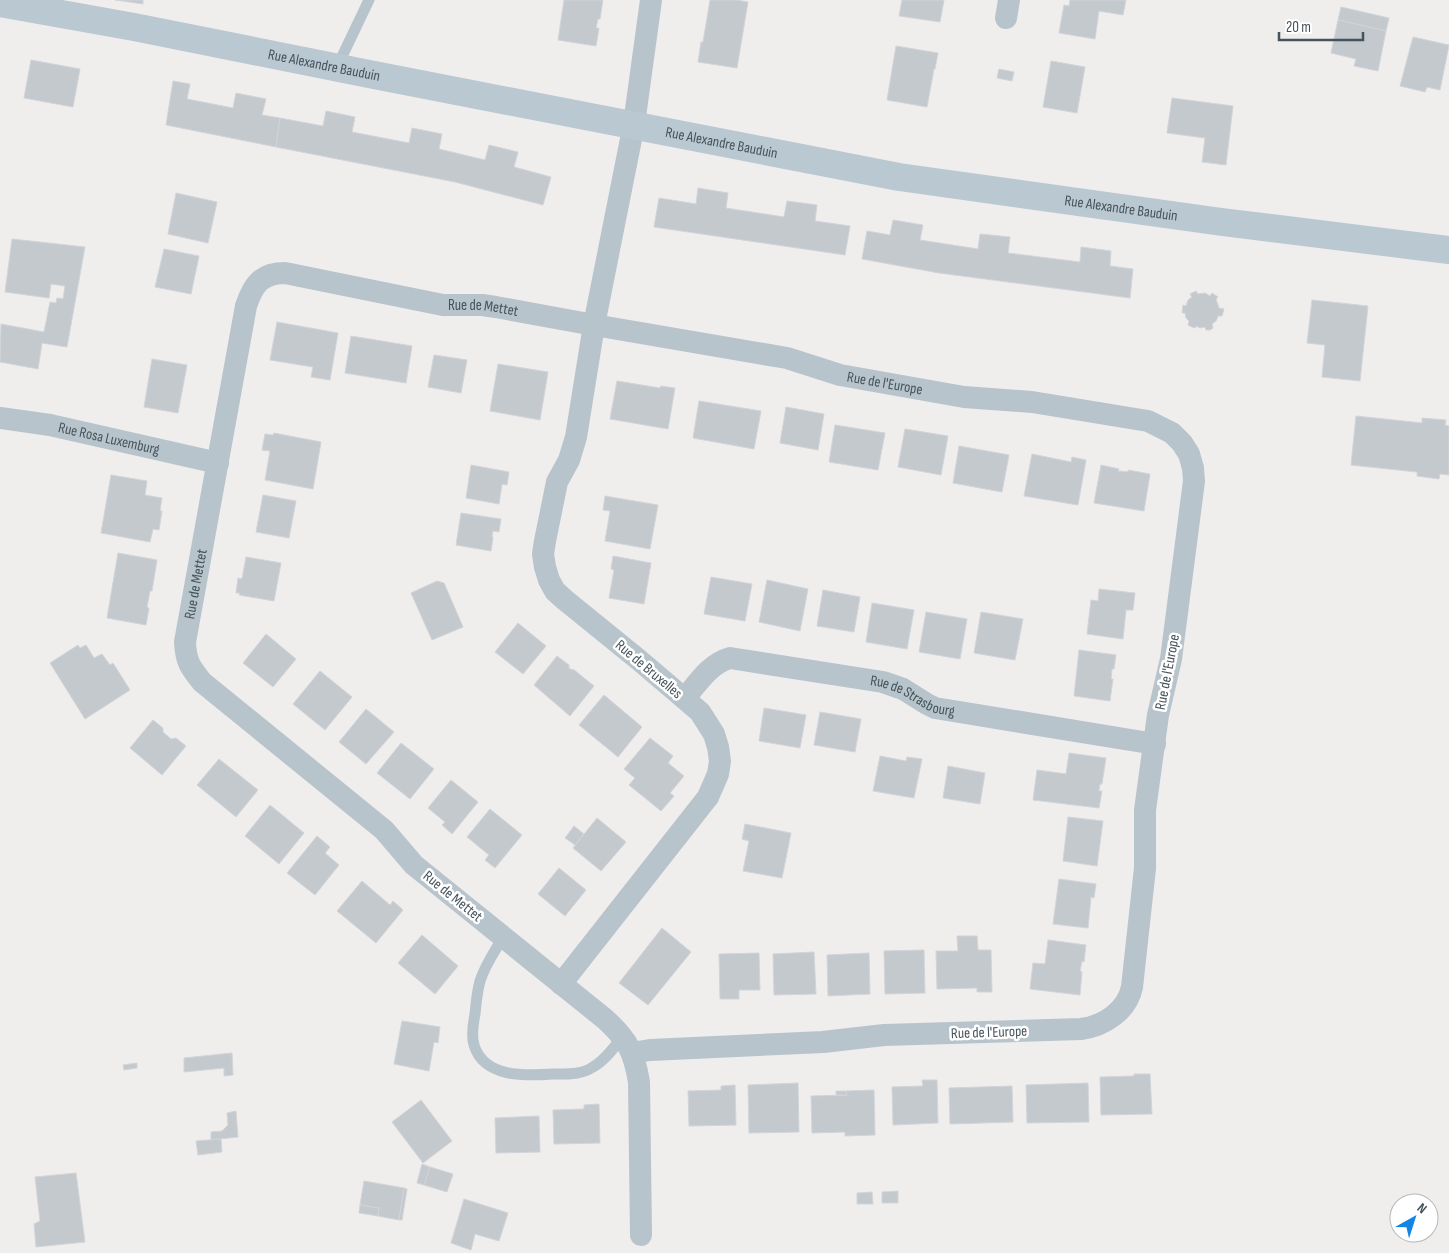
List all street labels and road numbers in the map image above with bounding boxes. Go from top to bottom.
street label: Rue Alexandre Bauduin [266,45,382,86]
street label: Rue Alexandre Bauduin [664,123,779,163]
street label: Rue Alexandre Bauduin [1063,191,1179,226]
street label: Rue de Mettet [448,296,520,321]
street label: Rue de l'Europe [845,367,924,399]
street label: Rue Rosa Luxemburg [56,418,161,460]
street label: Rue de Mettet [180,547,212,621]
street label: Rue de l'Europe [1151,633,1184,711]
street label: Rue de Bruxelles [611,636,686,703]
street label: Rue de Strasbourg [869,671,956,721]
street label: Rue de Mettet [419,867,486,926]
street label: Rue de l'Europe [950,1022,1028,1043]

